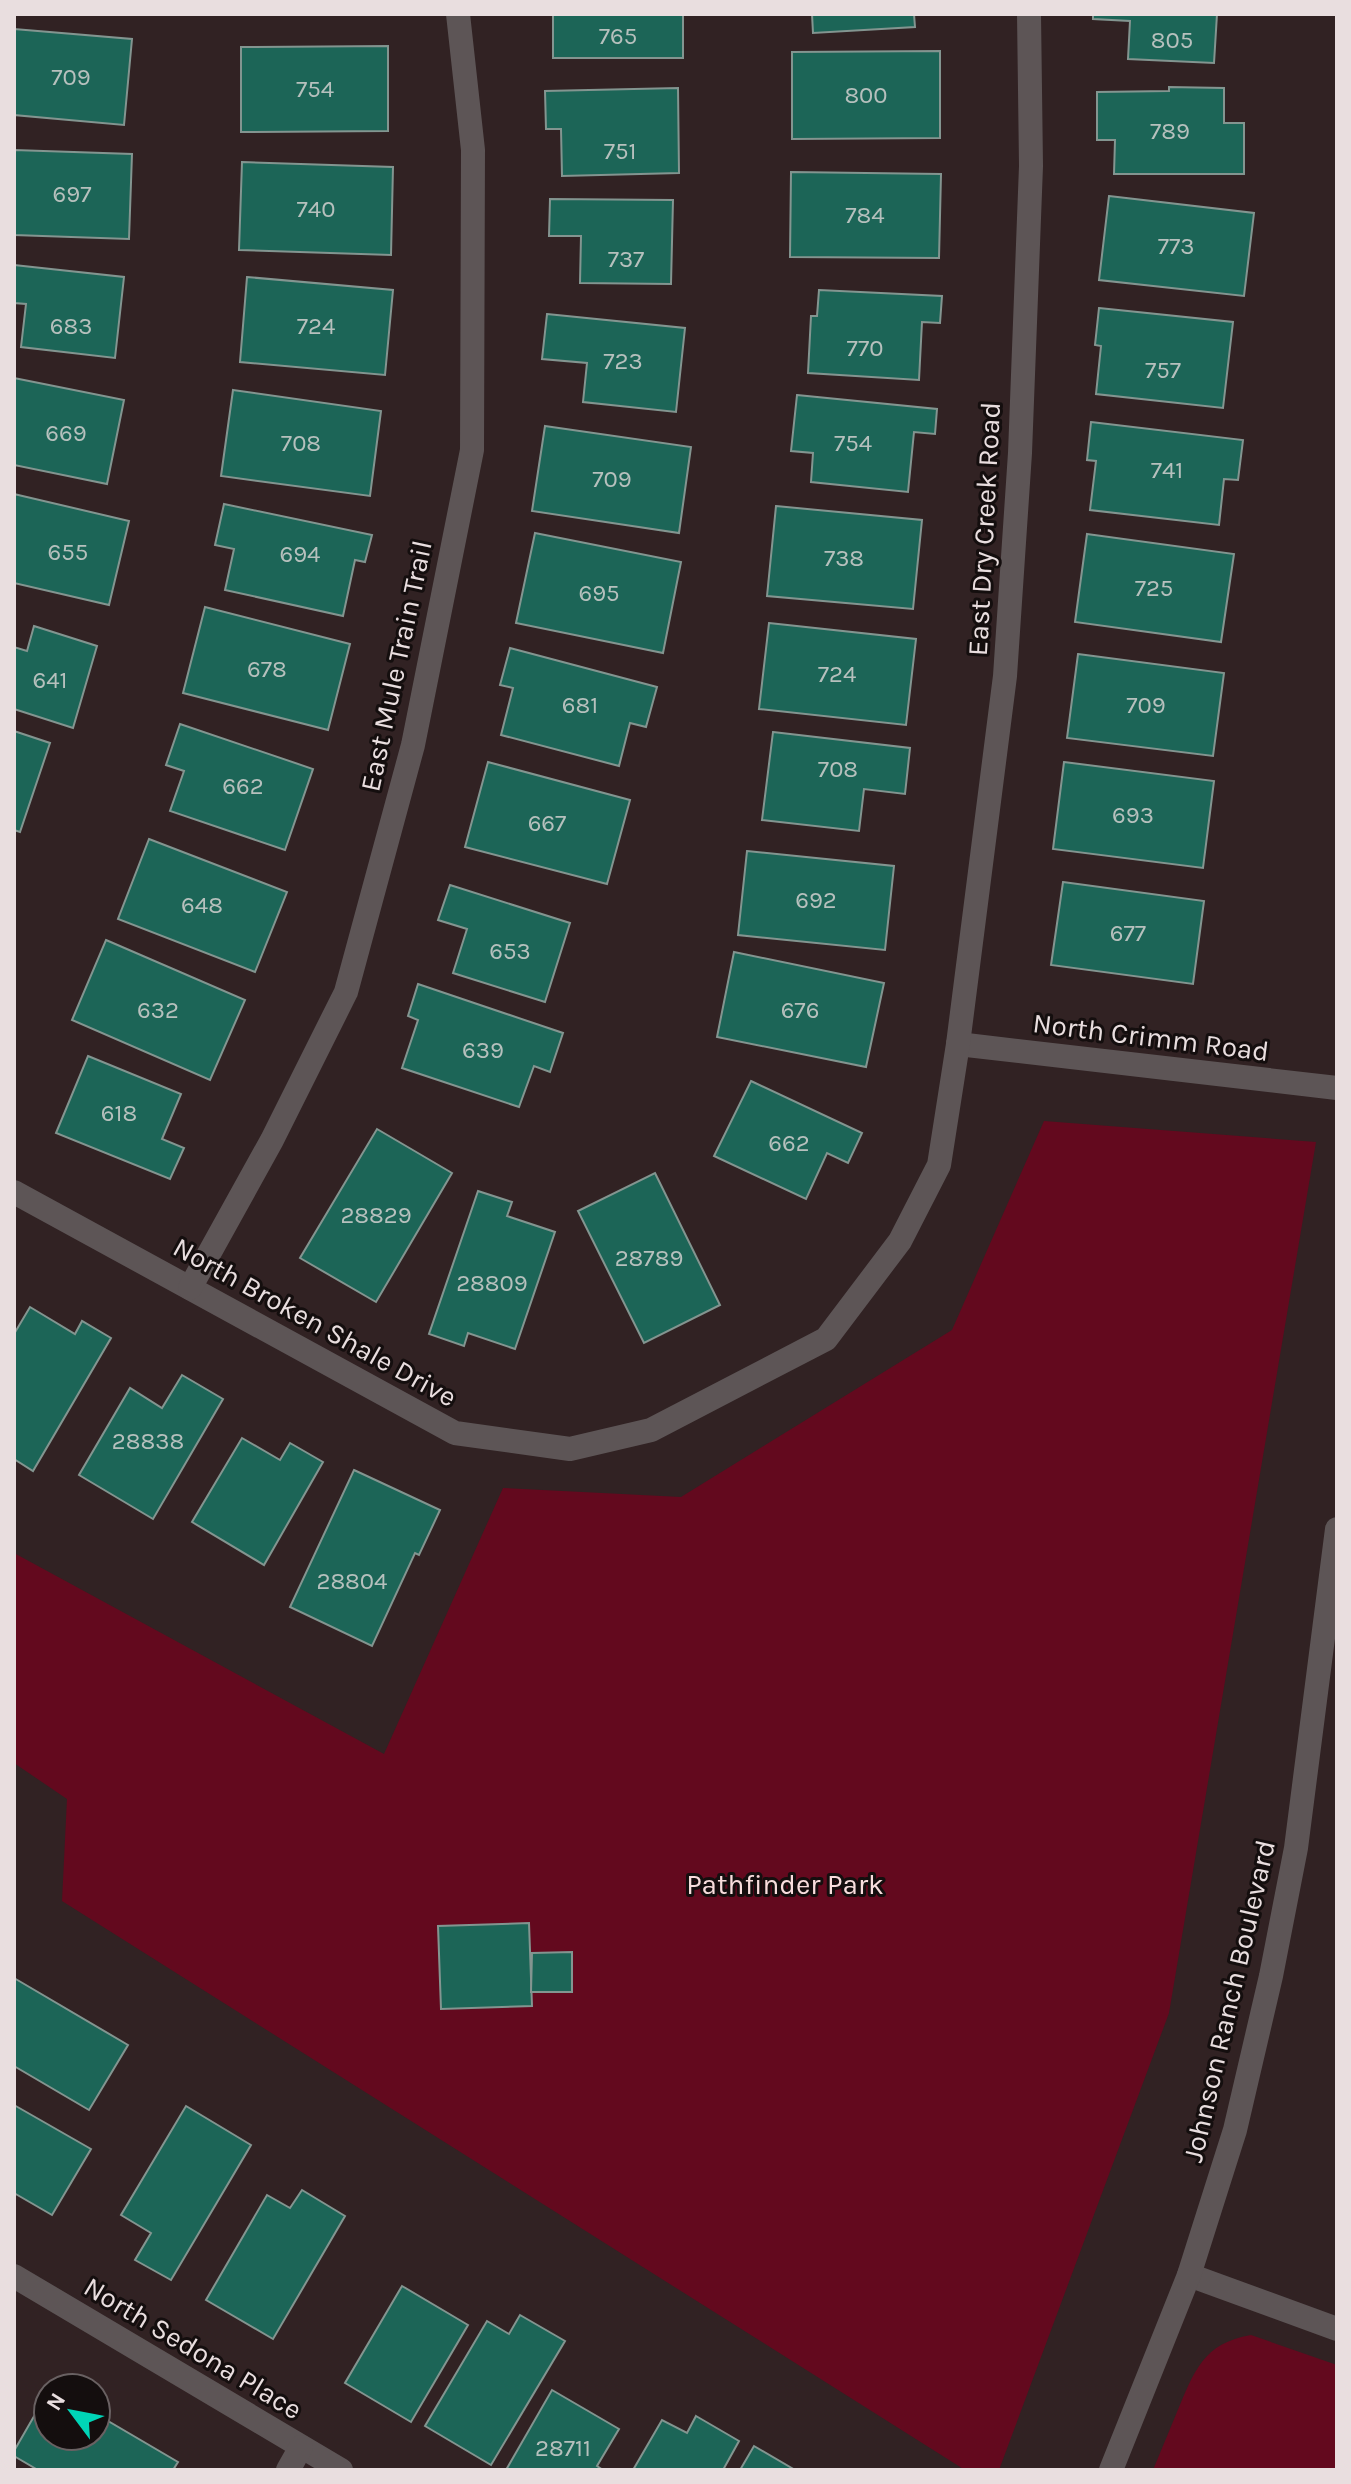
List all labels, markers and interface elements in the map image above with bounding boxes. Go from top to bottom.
house number: 765 [599,22,637,50]
house number: 805 [1151,26,1193,54]
house number: 709 [51,63,91,91]
house number: 754 [296,75,334,103]
house number: 800 [844,81,888,109]
house number: 789 [1150,117,1190,145]
house number: 751 [604,137,636,165]
house number: 697 [53,180,91,208]
house number: 740 [297,195,335,223]
house number: 784 [845,201,885,229]
house number: 773 [1158,232,1194,260]
house number: 737 [608,245,644,273]
house number: 683 [50,312,92,340]
house number: 724 [297,312,335,340]
house number: 770 [847,334,883,362]
house number: 723 [603,347,643,375]
house number: 757 [1145,356,1181,384]
street label: East Dry Creek Road [961,401,1007,657]
house number: 669 [45,419,87,447]
house number: 708 [281,429,321,457]
house number: 754 [834,429,872,457]
house number: 741 [1151,456,1183,484]
house number: 709 [592,465,632,493]
house number: 655 [48,538,88,566]
street label: East Mule Train Trail [353,538,439,794]
house number: 694 [279,540,321,568]
house number: 738 [824,544,864,572]
house number: 725 [1135,574,1173,602]
house number: 695 [578,579,620,607]
house number: 678 [247,655,287,683]
house number: 724 [818,660,856,688]
house number: 641 [32,666,68,694]
house number: 681 [562,691,598,719]
house number: 709 [1126,691,1166,719]
house number: 708 [818,755,858,783]
house number: 662 [222,772,264,800]
house number: 693 [1112,801,1154,829]
house number: 667 [528,809,566,837]
house number: 692 [795,886,837,914]
house number: 648 [181,891,223,919]
house number: 677 [1110,919,1146,947]
house number: 653 [489,937,531,965]
house number: 632 [137,996,179,1024]
house number: 676 [781,996,819,1024]
street label: North Crimm Road [1031,1006,1271,1068]
house number: 639 [462,1036,504,1064]
house number: 618 [101,1099,137,1127]
house number: 662 [768,1129,810,1157]
house number: 28829 [340,1201,412,1229]
street label: North Broken Shale Drive [168,1230,462,1414]
house number: 28789 [615,1244,683,1272]
house number: 28809 [456,1269,528,1297]
house number: 28838 [112,1427,184,1455]
house number: 28804 [316,1567,388,1595]
street label: Johnson Ranch Boulevard [1176,1837,1282,2165]
park label: Pathfinder Park [686,1868,884,1901]
street label: North Sedona Place [78,2270,308,2426]
north arrow [32,2372,112,2452]
text: N [41,2388,71,2416]
house number: 28711 [535,2434,591,2462]

